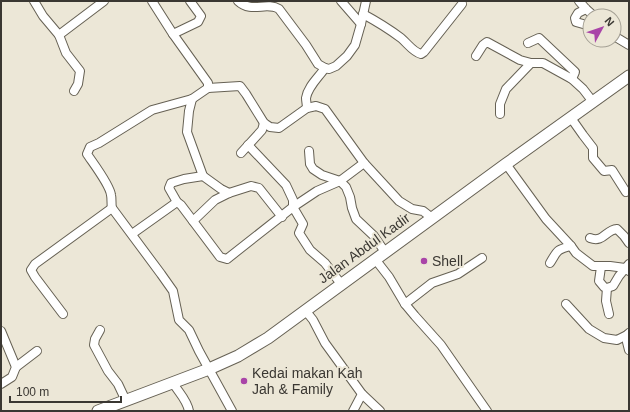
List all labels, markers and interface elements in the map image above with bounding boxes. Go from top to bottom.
north arrow [582,8,622,48]
text: N [603,15,617,29]
street label: Jalan Abdul Kadir [315,209,413,286]
place label: Shell [432,253,463,269]
marker: Shell [419,256,429,266]
place label: Kedai makan Kah Jah & Family [252,365,363,397]
marker: Kedai makan Kah Jah & Family [239,376,249,386]
scale bar [10,378,121,404]
text: 100 m [16,385,49,399]

